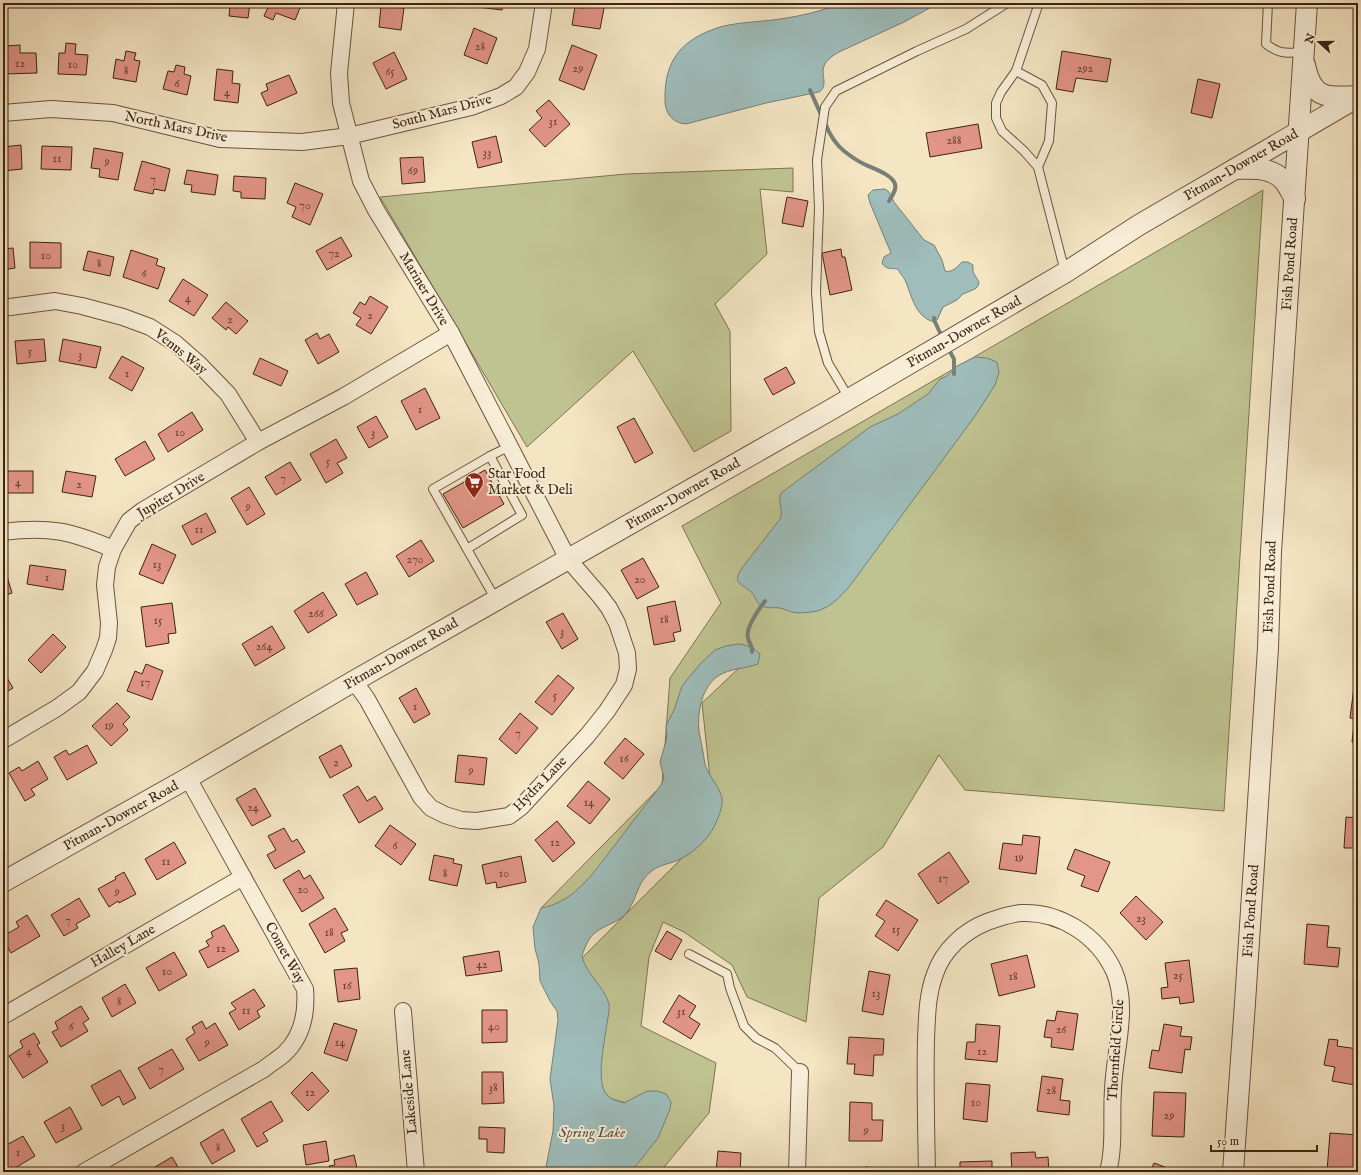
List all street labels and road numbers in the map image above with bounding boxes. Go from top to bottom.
street label: South Mars Drive [390,90,494,134]
street label: North Mars Drive [123,107,230,147]
street label: Pitman-Downer Road [1181,125,1302,205]
street label: Fish Pond Road [1278,216,1302,311]
street label: Mariner Drive [395,249,453,330]
street label: Pitman-Downer Road [904,292,1025,372]
street label: Venus Way [150,325,211,379]
street label: Pitman-Downer Road [623,454,744,534]
street label: Jupiter Drive [132,467,209,523]
street label: Fish Pond Road [1259,540,1281,634]
street label: Pitman-Downer Road [341,614,462,694]
street label: Hydra Lane [509,752,571,815]
street label: Pitman-Downer Road [60,777,182,855]
street label: Fish Pond Road [1239,863,1263,958]
street label: Comet Way [261,919,309,987]
street label: Halley Lane [87,920,159,972]
street label: Thornfield Circle [1103,998,1129,1101]
street label: Lakeside Lane [396,1048,422,1135]

